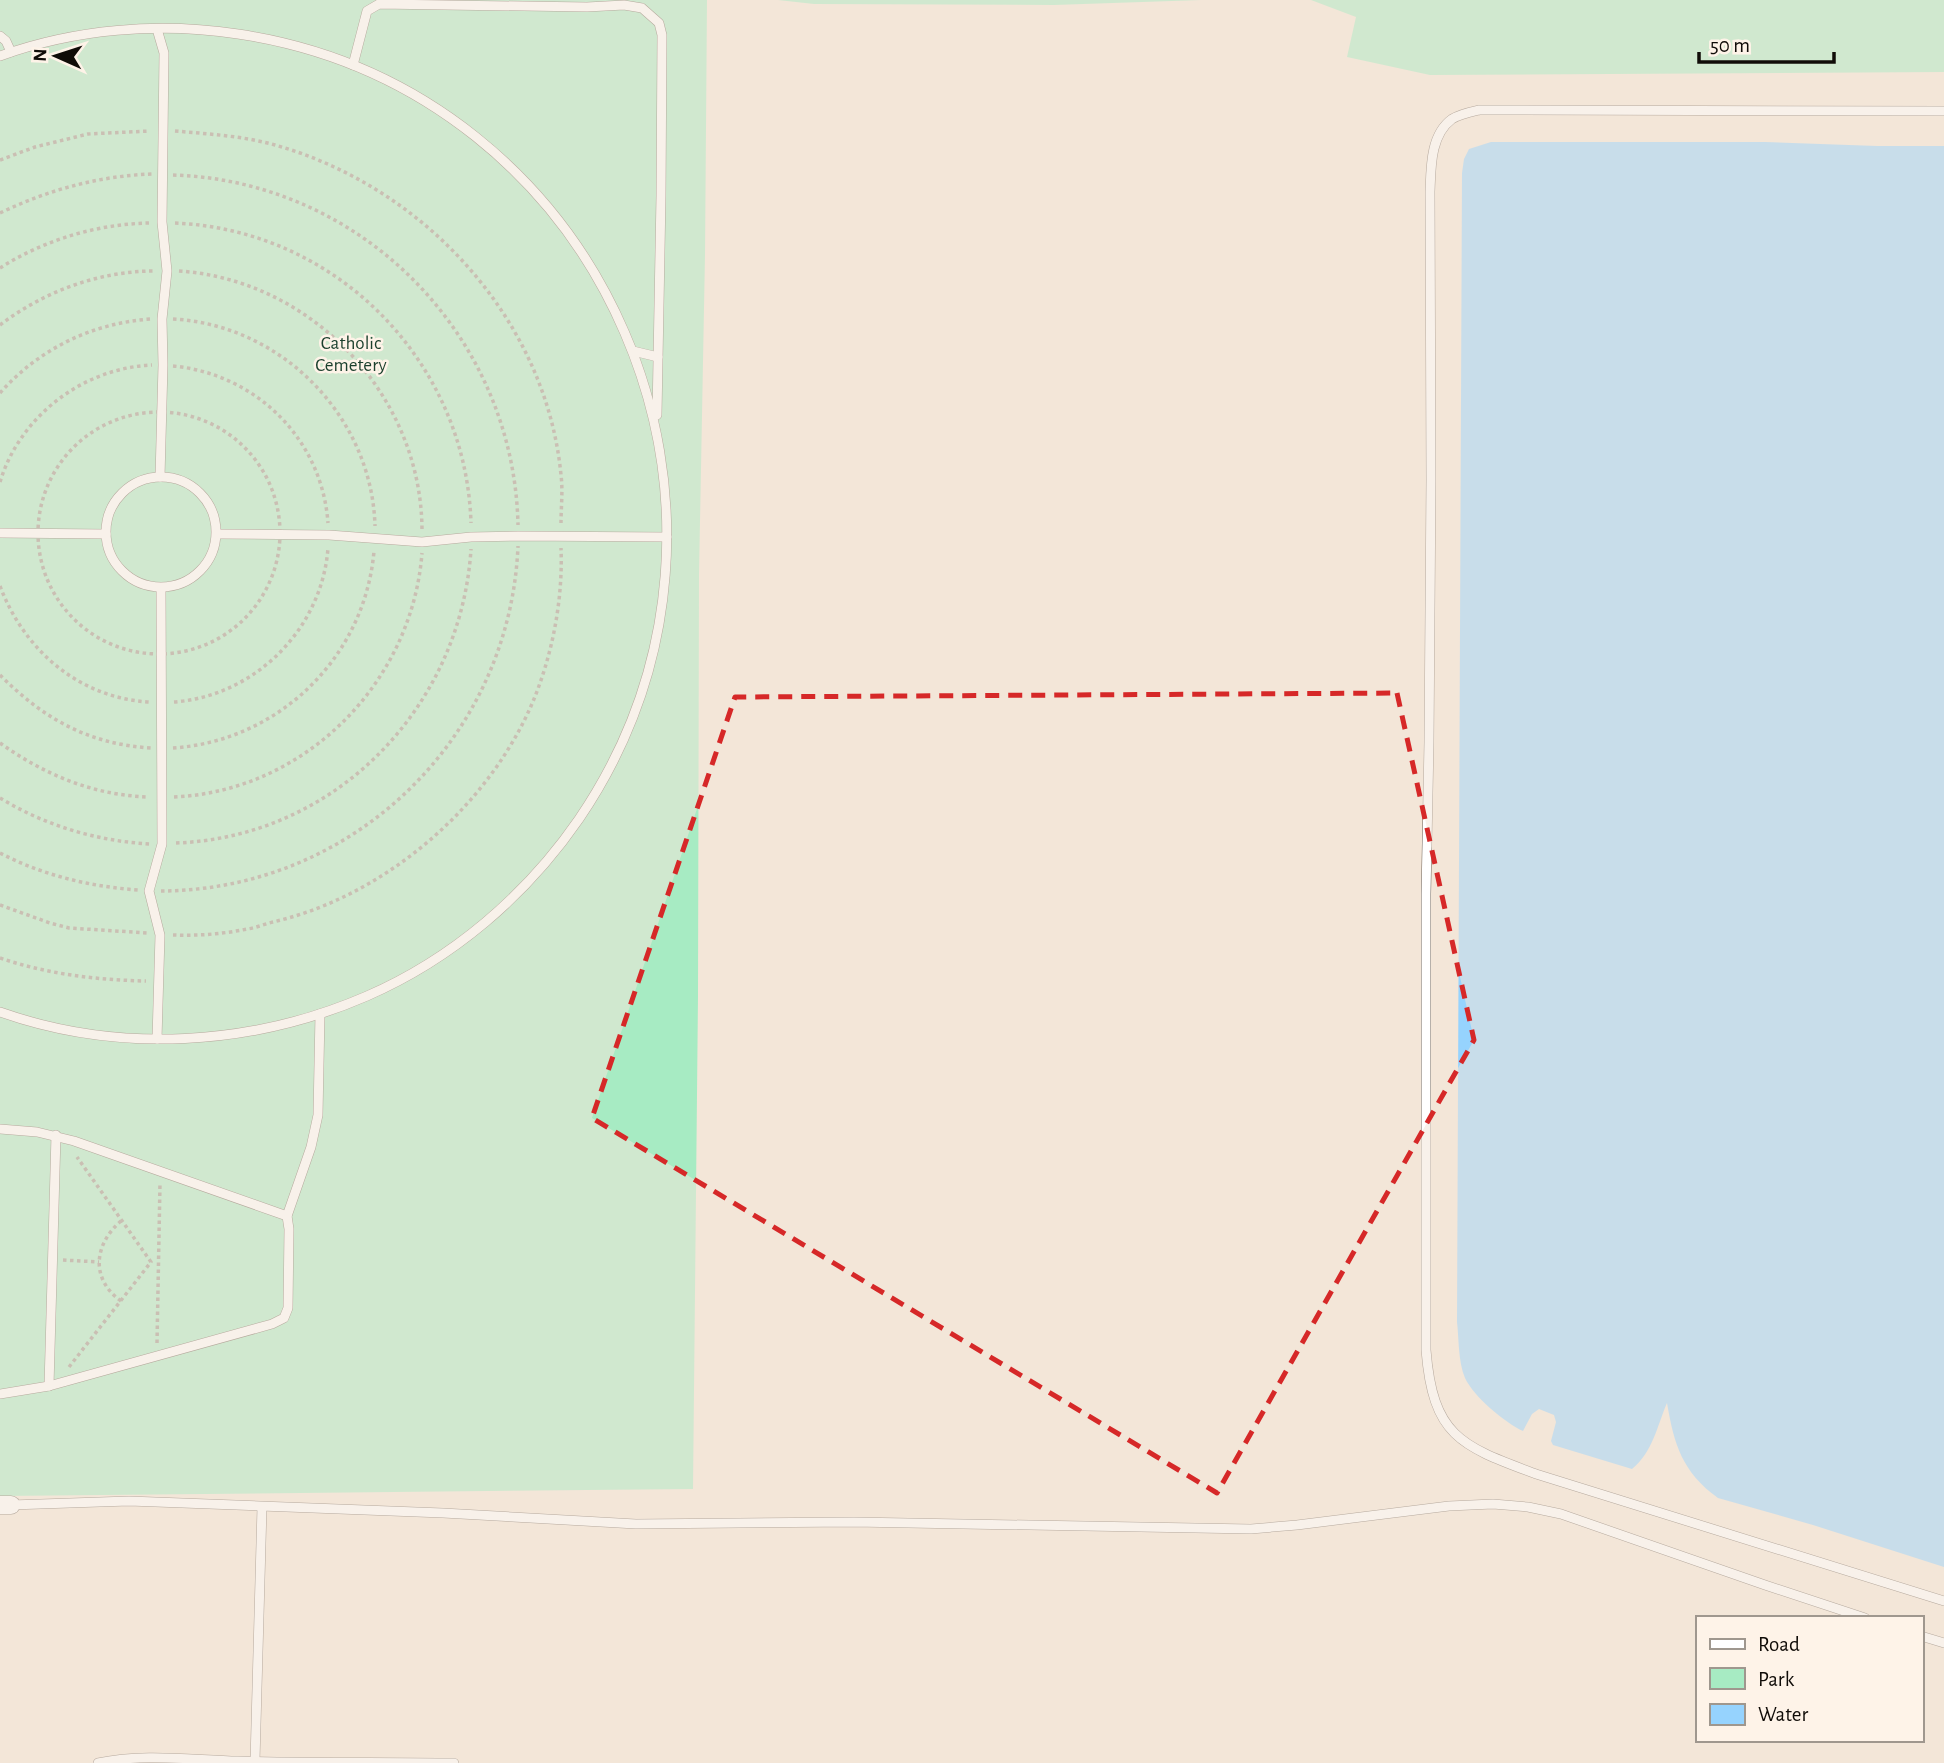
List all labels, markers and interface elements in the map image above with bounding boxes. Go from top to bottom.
north arrow [21,21,91,91]
scale bar [1699,21,1834,65]
text: 50 m [1710,35,1750,56]
text: N [31,48,50,62]
park label: Catholic Cemetery [315,334,387,375]
legend [1696,1616,1923,1742]
text: Road [1758,1634,1800,1655]
text: Park [1758,1669,1795,1690]
text: Water [1758,1704,1808,1725]

